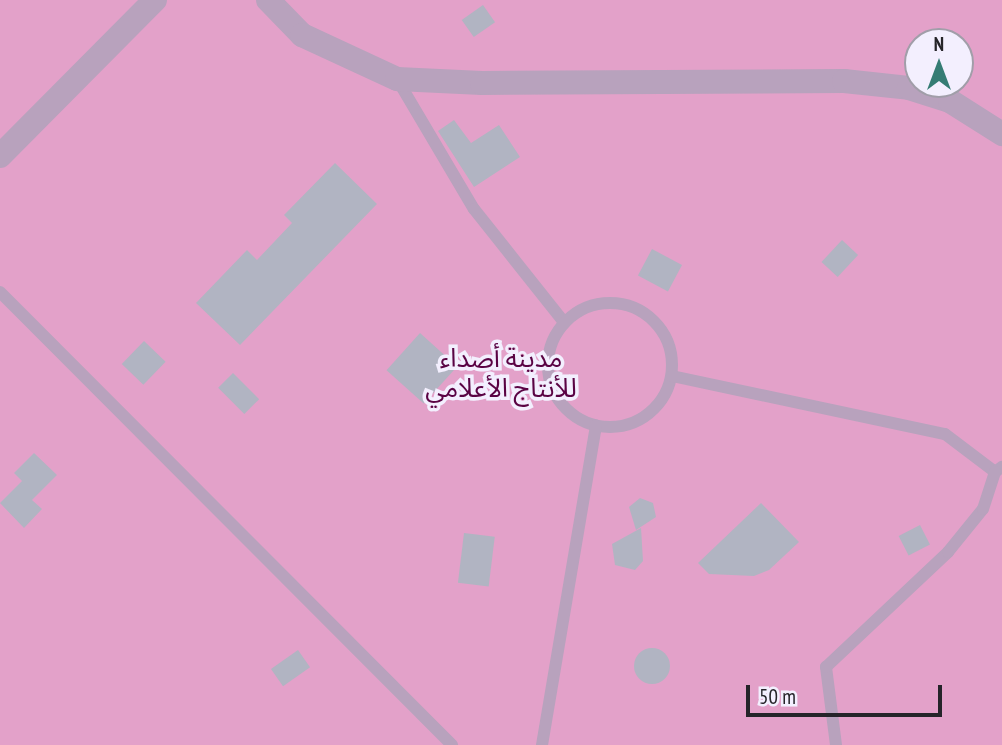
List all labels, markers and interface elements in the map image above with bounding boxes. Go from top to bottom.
north arrow [904,28,974,98]
text: N [934,32,944,56]
park label: مدينة أصداء للأنتاج الأعلامي [425,342,577,404]
scale bar [750,672,946,716]
text: 50 m [759,683,796,710]

